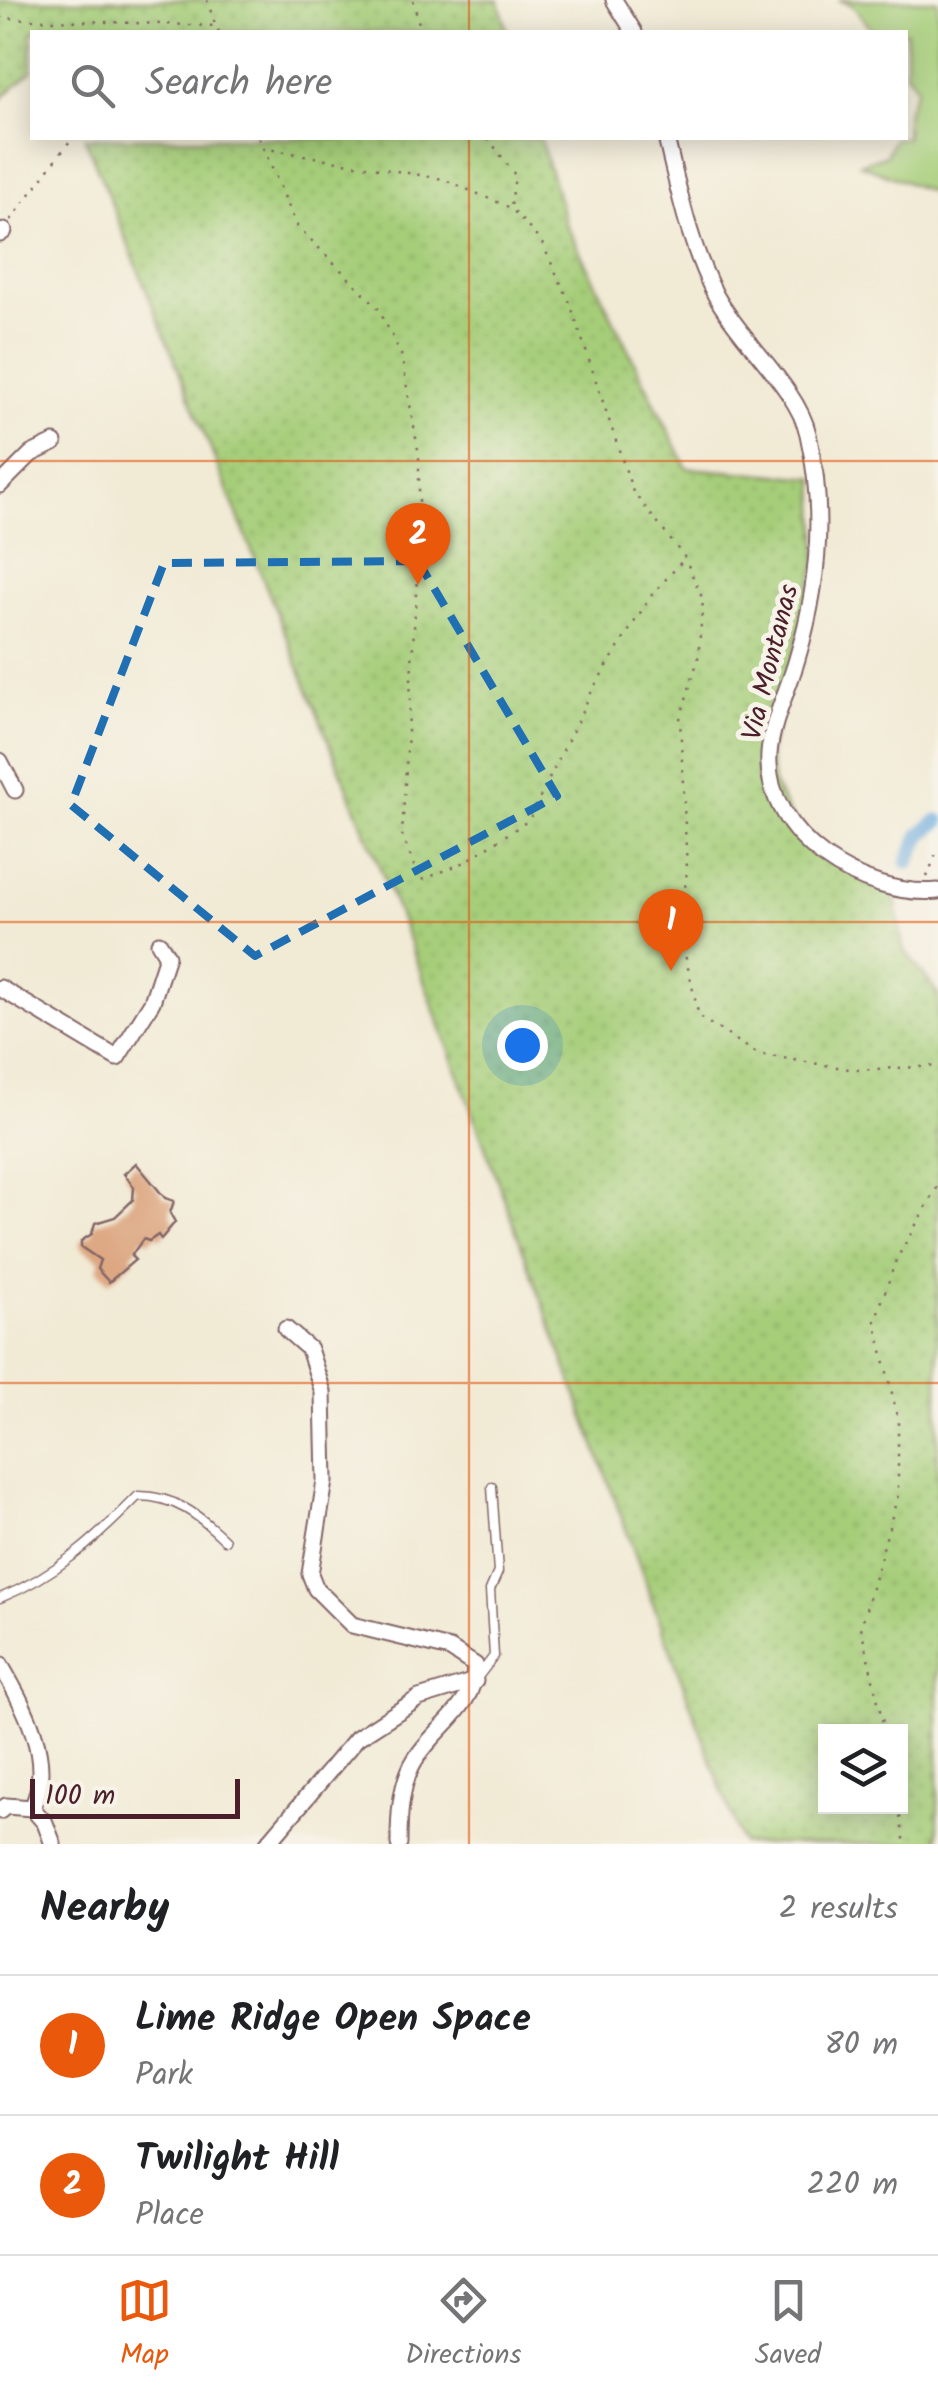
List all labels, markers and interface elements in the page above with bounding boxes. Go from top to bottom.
search box [30,30,908,140]
text: Search here [145,55,332,115]
icon: search [65,58,120,113]
pin: 2 [386,502,450,585]
street label: Via Montanas [730,580,813,745]
pin: 1 [638,888,704,971]
your location [497,1020,548,1071]
map controls [818,1724,908,1814]
button: layers [818,1724,908,1814]
scale bar [30,1774,240,1818]
text: 100 m [45,1774,115,1819]
text: Nearby [40,1876,169,1943]
text: 2 results [779,1884,898,1935]
text: Lime Ridge Open Space [135,1990,531,2050]
text: 1 [68,2020,77,2071]
text: 80 m [824,2020,898,2071]
text: Park [135,2050,193,2101]
text: Twilight Hill [135,2130,339,2190]
text: 2 [63,2160,82,2211]
text: 220 m [807,2160,898,2211]
text: Place [135,2190,204,2241]
tab: Map [117,2273,172,2378]
tab: Directions [405,2273,521,2378]
tab: Saved [755,2273,821,2378]

